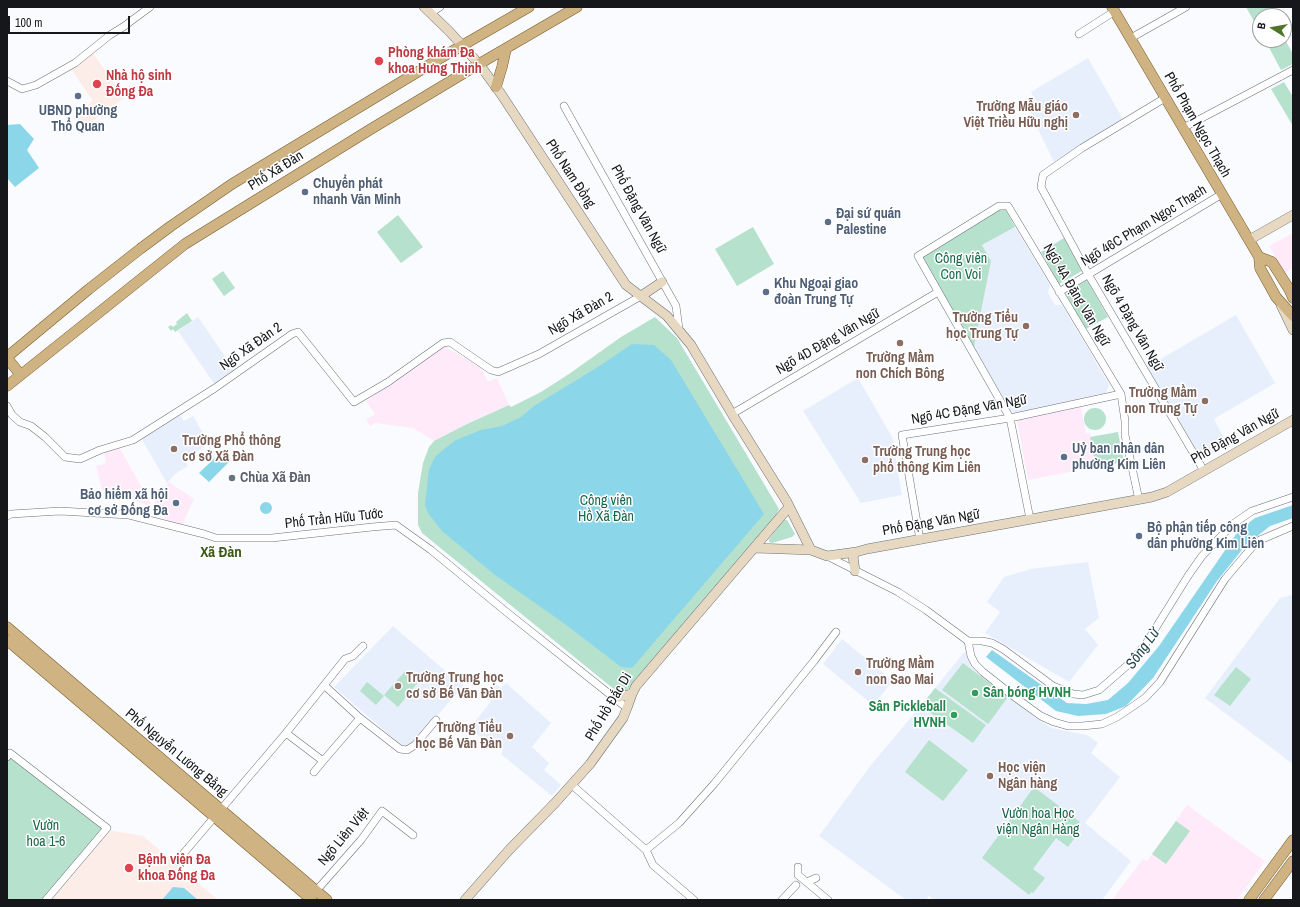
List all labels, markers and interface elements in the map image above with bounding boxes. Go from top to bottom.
scale bar [10,8,132,34]
north arrow [1252,8,1292,48]
text: 100 m [15,15,42,31]
text: B [1254,21,1269,30]
place label: Phòng khám Đa khoa Hưng Thịnh [388,45,482,78]
marker: Phòng khám Đa khoa Hưng Thịnh [373,55,385,67]
place label: Nhà hộ sinh Đống Đa [106,68,172,100]
street label: Phố Phạm Ngọc Thạch [1160,69,1234,181]
marker: Nhà hộ sinh Đống Đa [91,78,103,90]
marker: UBND phường Thổ Quan [73,91,83,101]
place label: Trường Mẫu giáo Việt Triều Hữu nghị [964,99,1068,132]
place label: UBND phường Thổ Quan [39,103,117,136]
marker: Trường Mẫu giáo Việt Triều Hữu nghị [1071,110,1081,120]
street label: Phố Nam Đồng [542,137,598,211]
street label: Phố Xã Đàn [245,148,307,194]
street label: Phố Đặng Văn Ngữ [607,162,669,256]
place label: Chuyển phát nhanh Văn Minh [313,176,401,208]
street label: Ngõ 46C Phạm Ngọc Thạch [1078,182,1210,270]
marker: Chuyển phát nhanh Văn Minh [300,187,310,197]
place label: Đại sứ quán Palestine [836,206,901,238]
marker: Đại sứ quán Palestine [823,217,833,227]
street label: Ngõ 4A Đặng Văn Ngữ [1039,241,1113,349]
park label: Công viên Con Voi [935,251,987,284]
street label: Ngõ 4 Đặng Văn Ngữ [1098,272,1166,374]
place label: Khu Ngoại giao đoàn Trung Tự [774,276,858,308]
marker: Khu Ngoại giao đoàn Trung Tự [761,287,771,297]
street label: Ngõ Xã Đàn 2 [546,289,616,339]
street label: Ngõ 4D Đặng Văn Ngữ [773,306,883,378]
place label: Trường Tiểu học Trung Tự [946,310,1018,342]
street label: Ngõ Xã Đàn 2 [217,319,285,375]
marker: Trường Tiểu học Trung Tự [1021,321,1031,331]
marker: Trường Mầm non Chích Bông [895,338,905,348]
place label: Trường Mầm non Chích Bông [856,350,944,382]
place label: Trường Mầm non Trung Tự [1124,385,1197,418]
street label: Ngõ 4C Đặng Văn Ngữ [910,392,1028,428]
marker: Trường Mầm non Trung Tự [1200,396,1210,406]
street label: Phố Đặng Văn Ngữ [1188,406,1282,468]
place label: Trường Phổ thông cơ sở Xã Đàn [182,433,281,466]
place label: Uỷ ban nhân dân phường Kim Liên [1072,441,1166,474]
marker: Trường Phổ thông cơ sở Xã Đàn [169,444,179,454]
place label: Trường Trung học phổ thông Kim Liên [873,444,981,476]
marker: Uỷ ban nhân dân phường Kim Liên [1059,452,1069,462]
marker: Trường Trung học phổ thông Kim Liên [860,455,870,465]
place label: Chùa Xã Đàn [240,470,311,486]
marker: Chùa Xã Đàn [227,473,237,483]
place label: Bảo hiểm xã hội cơ sở Đống Đa [80,487,168,520]
park label: Công viên Hồ Xã Đàn [578,493,634,526]
marker: Bảo hiểm xã hội cơ sở Đống Đa [171,498,181,508]
street label: Phố Trần Hữu Tước [284,505,384,533]
street label: Phố Đặng Văn Ngữ [881,506,981,540]
place label: Bộ phận tiếp công dân phường Kim Liên [1147,520,1264,552]
marker: Bộ phận tiếp công dân phường Kim Liên [1134,531,1144,541]
district label: Xã Đàn [200,544,242,562]
water label: Sông Lừ [1122,625,1164,673]
place label: Trường Mầm non Sao Mai [866,656,934,688]
marker: Trường Mầm non Sao Mai [853,667,863,677]
place label: Trường Trung học cơ sở Bế Văn Đàn [406,670,504,702]
street label: Phố Hồ Đắc Di [582,670,636,744]
marker: Trường Trung học cơ sở Bế Văn Đàn [393,681,403,691]
place label: Sân bóng HVNH [983,685,1071,701]
marker: Sân bóng HVNH [970,688,980,698]
place label: Sân Pickleball HVNH [869,699,946,732]
street label: Phố Nguyễn Lương Bằng [121,705,231,801]
marker: Sân Pickleball HVNH [949,710,959,720]
place label: Trường Tiểu học Bế Văn Đàn [415,720,502,752]
marker: Trường Tiểu học Bế Văn Đàn [505,731,515,741]
place label: Học viện Ngân hàng [998,760,1057,792]
marker: Học viện Ngân hàng [985,771,995,781]
street label: Ngõ Liên Việt [315,805,373,869]
park label: Vườn hoa Học viện Ngân Hàng [997,806,1079,838]
park label: Vườn hoa 1-6 [27,818,65,850]
place label: Bệnh viện Đa khoa Đống Đa [138,852,215,884]
marker: Bệnh viện Đa khoa Đống Đa [123,862,135,874]

